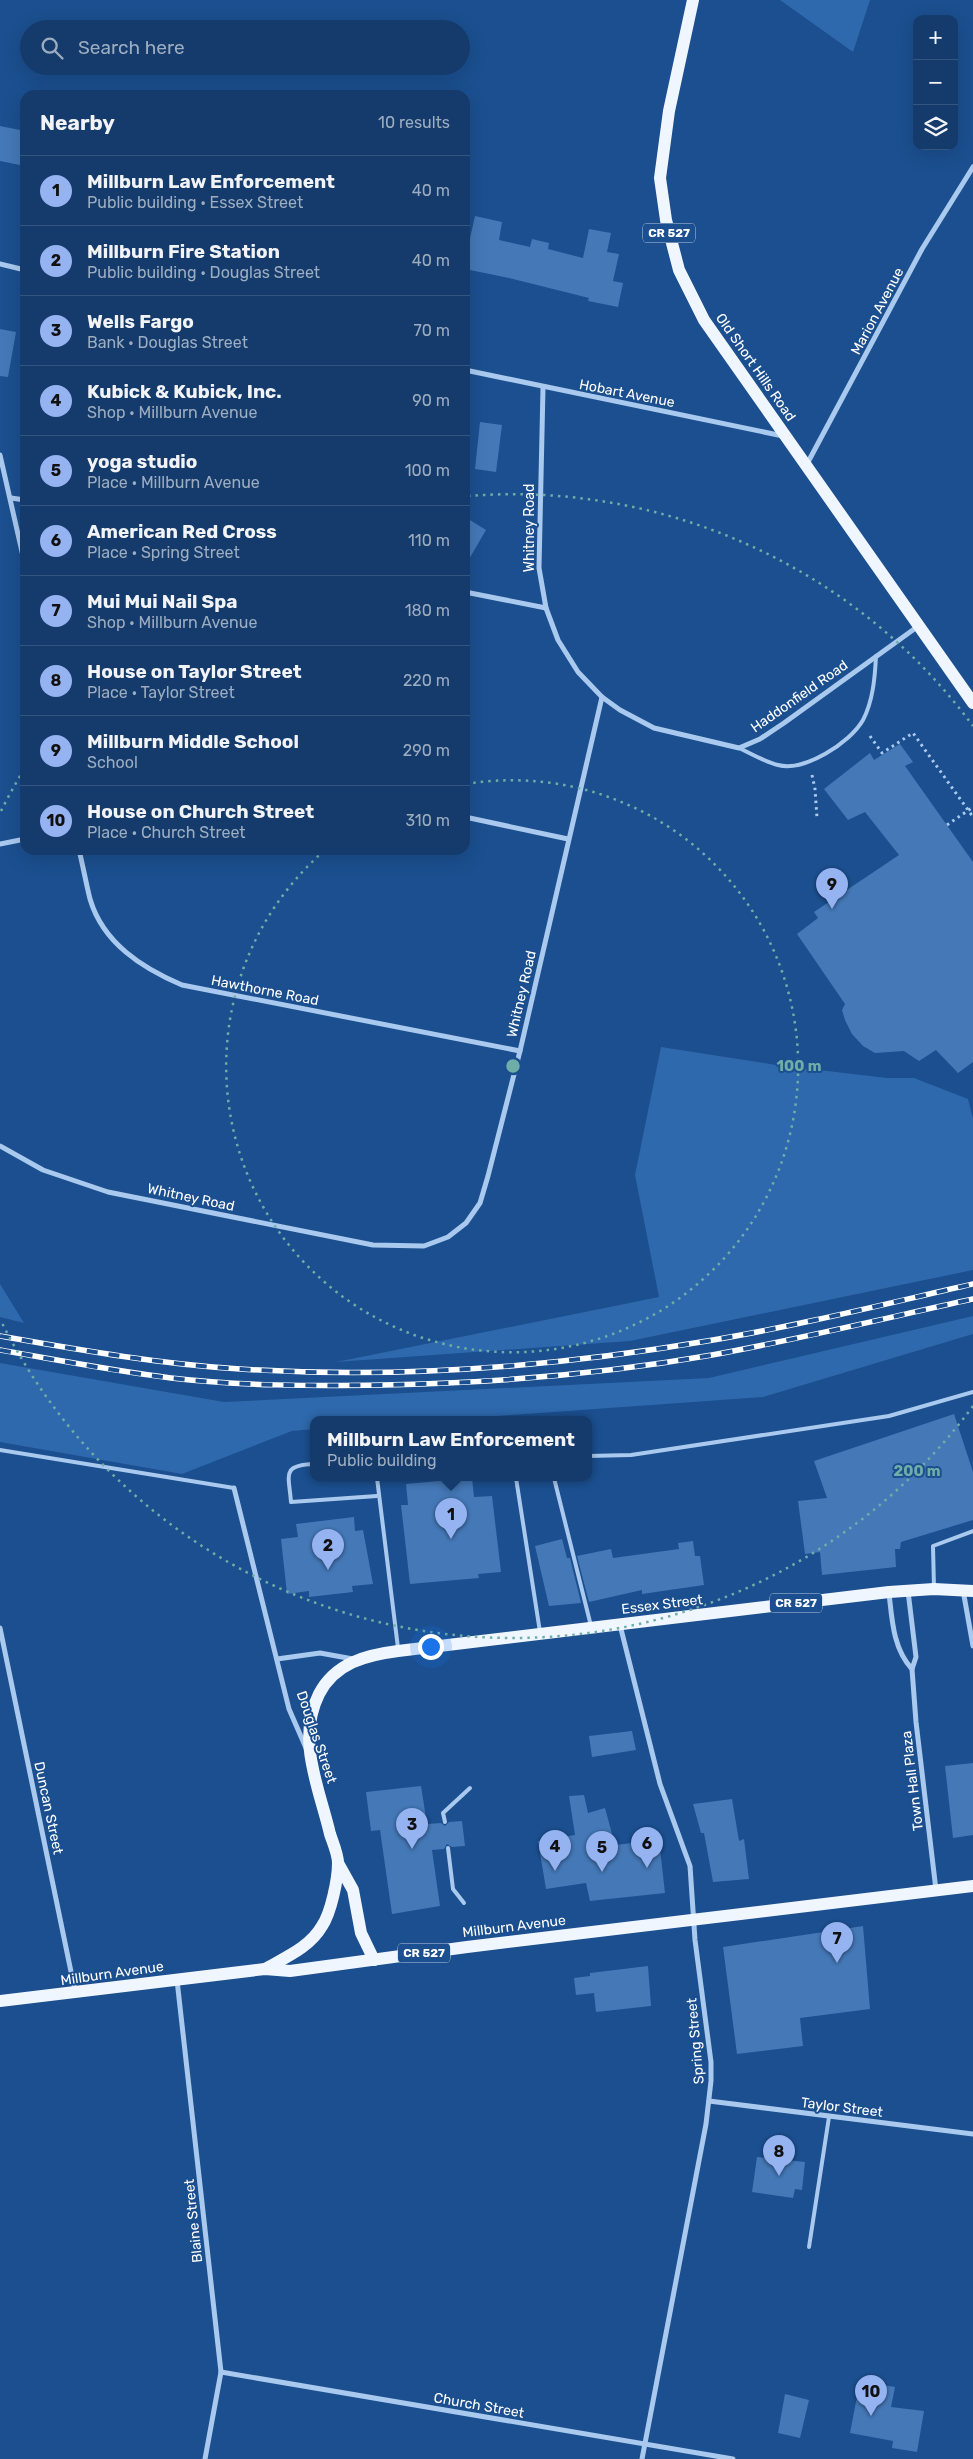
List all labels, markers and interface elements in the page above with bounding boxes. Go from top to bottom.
map controls [913,15,958,150]
button: + [913,15,958,60]
search box [20,20,470,75]
icon: search [38,34,66,62]
text: Search here [78,36,185,59]
button: − [913,60,958,105]
button: layers [913,105,958,150]
text: Nearby [40,110,115,135]
text: 10 results [378,113,450,132]
text: Millburn Law Enforcement [87,170,335,193]
text: 1 [52,181,60,200]
text: 40 m [412,181,450,200]
text: Public building · Essex Street [87,193,303,212]
road number: CR 527 [643,224,695,242]
text: Millburn Fire Station [87,240,280,263]
text: 2 [51,251,61,270]
text: 40 m [412,251,450,270]
text: Public building · Douglas Street [87,263,320,282]
street label: Marion Avenue [847,265,908,358]
text: Wells Fargo [87,310,194,333]
street label: Old Short Hills Road [712,310,799,425]
text: 3 [51,321,61,340]
text: 70 m [413,321,450,340]
text: Bank · Douglas Street [87,333,248,352]
street label: Hobart Avenue [578,376,676,411]
text: Kubick & Kubick, Inc. [87,380,282,403]
text: 4 [51,391,61,410]
text: 90 m [412,391,450,410]
text: Shop · Millburn Avenue [87,403,257,422]
text: yoga studio [87,450,197,473]
text: 5 [51,461,61,480]
text: 100 m [405,461,450,480]
text: Place · Millburn Avenue [87,473,260,492]
street label: Whitney Road [521,484,538,572]
text: American Red Cross [87,520,277,543]
text: 6 [51,531,61,550]
text: 110 m [408,531,450,550]
text: Place · Spring Street [87,543,240,562]
text: Mui Mui Nail Spa [87,590,237,613]
text: 7 [51,601,61,620]
text: 180 m [405,601,450,620]
text: Shop · Millburn Avenue [87,613,257,632]
street label: Haddonfield Road [747,657,851,736]
text: House on Taylor Street [87,660,302,683]
text: 8 [51,671,61,690]
text: 220 m [403,671,450,690]
text: Place · Taylor Street [87,683,235,702]
text: Millburn Middle School [87,730,299,753]
text: 9 [51,741,61,760]
text: 290 m [403,741,450,760]
text: School [87,753,138,772]
text: House on Church Street [87,800,314,823]
text: 10 [47,811,65,830]
text: 310 m [406,811,450,830]
text: Place · Church Street [87,823,246,842]
pin: 9 [816,868,848,909]
street label: Whitney Road [503,949,540,1039]
street label: Hawthorne Road [210,972,320,1009]
centre of rings [504,1057,522,1075]
text: 100 m [777,1057,821,1075]
street label: Whitney Road [146,1180,236,1215]
popup [310,1416,592,1481]
text: Millburn Law Enforcement [327,1428,575,1451]
text: Public building [327,1451,437,1470]
text: 200 m [893,1462,941,1480]
pin: 1 [435,1498,467,1539]
pin: 2 [312,1529,344,1570]
street label: Essex Street [620,1591,704,1618]
road number: CR 527 [770,1594,822,1612]
your location [418,1634,444,1660]
street label: Douglas Street [293,1689,340,1786]
street label: Town Hall Plaza [898,1730,927,1832]
street label: Duncan Street [30,1760,67,1857]
pin: 3 [396,1808,428,1849]
pin: 6 [631,1827,663,1868]
pin: 4 [539,1830,571,1871]
pin: 5 [586,1831,618,1872]
street label: Millburn Avenue [461,1912,567,1941]
pin: 7 [821,1922,853,1963]
road number: CR 527 [398,1944,450,1962]
street label: Millburn Avenue [59,1958,165,1989]
street label: Spring Street [683,1997,708,2085]
street label: Taylor Street [800,2094,884,2121]
pin: 8 [763,2135,795,2176]
street label: Blaine Street [181,2178,206,2264]
pin: 10 [855,2375,887,2416]
street label: Church Street [432,2389,526,2422]

